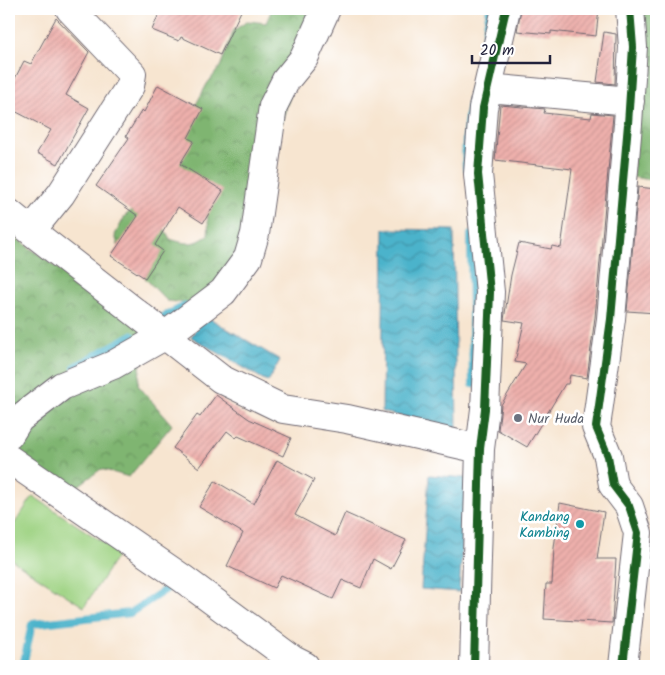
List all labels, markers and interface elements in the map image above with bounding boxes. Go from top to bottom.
scale bar [472,32,550,64]
text: 20 m [480,39,514,63]
place label: Nur Huda [528,408,584,430]
marker: Nur Huda [512,412,524,424]
place label: Kandang Kambing [519,506,570,544]
marker: Kandang Kambing [574,518,586,530]

